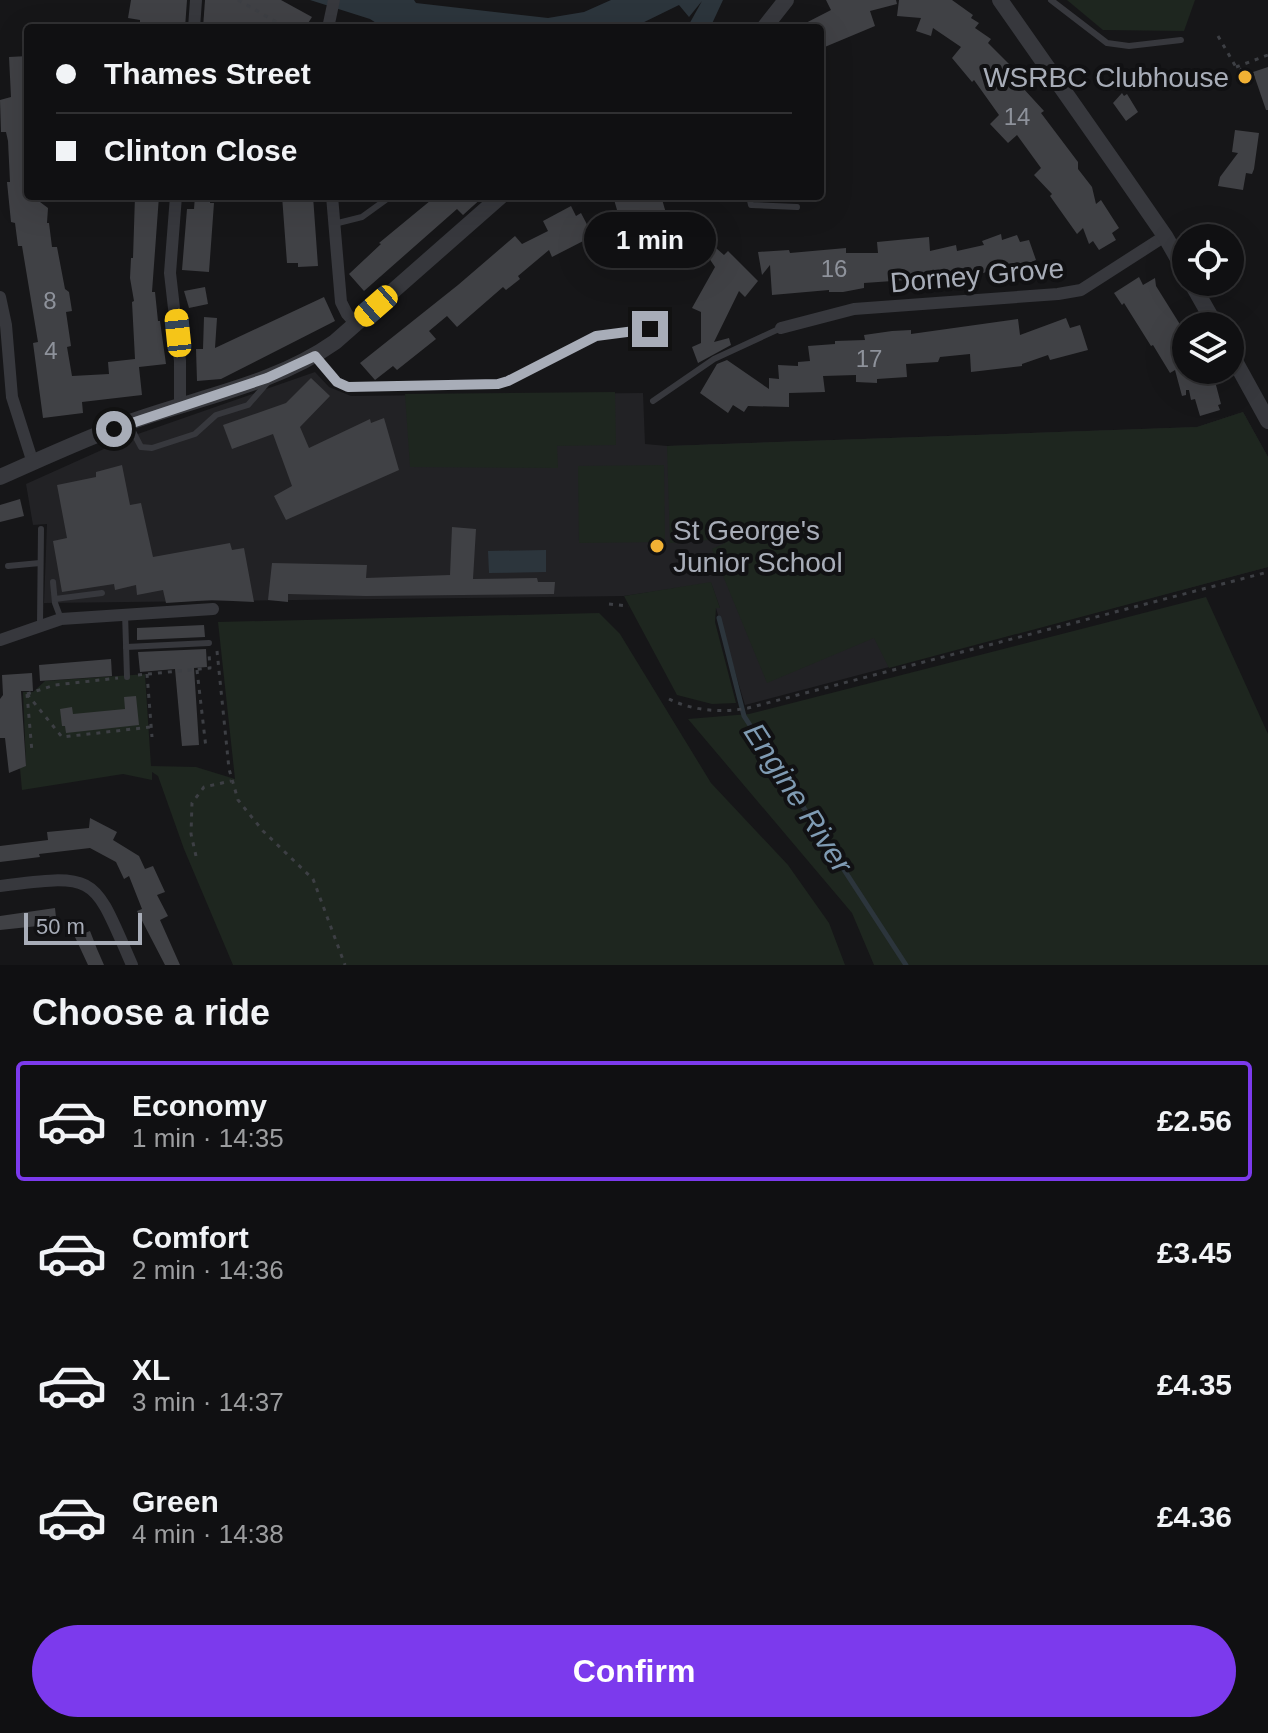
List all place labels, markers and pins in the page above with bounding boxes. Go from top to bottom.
place label: WSRBC Clubhouse [983,62,1229,93]
marker: WSRBC Clubhouse [1236,68,1254,86]
place label: St George's Junior School [673,515,843,578]
marker: St George's Junior School [648,537,666,555]

